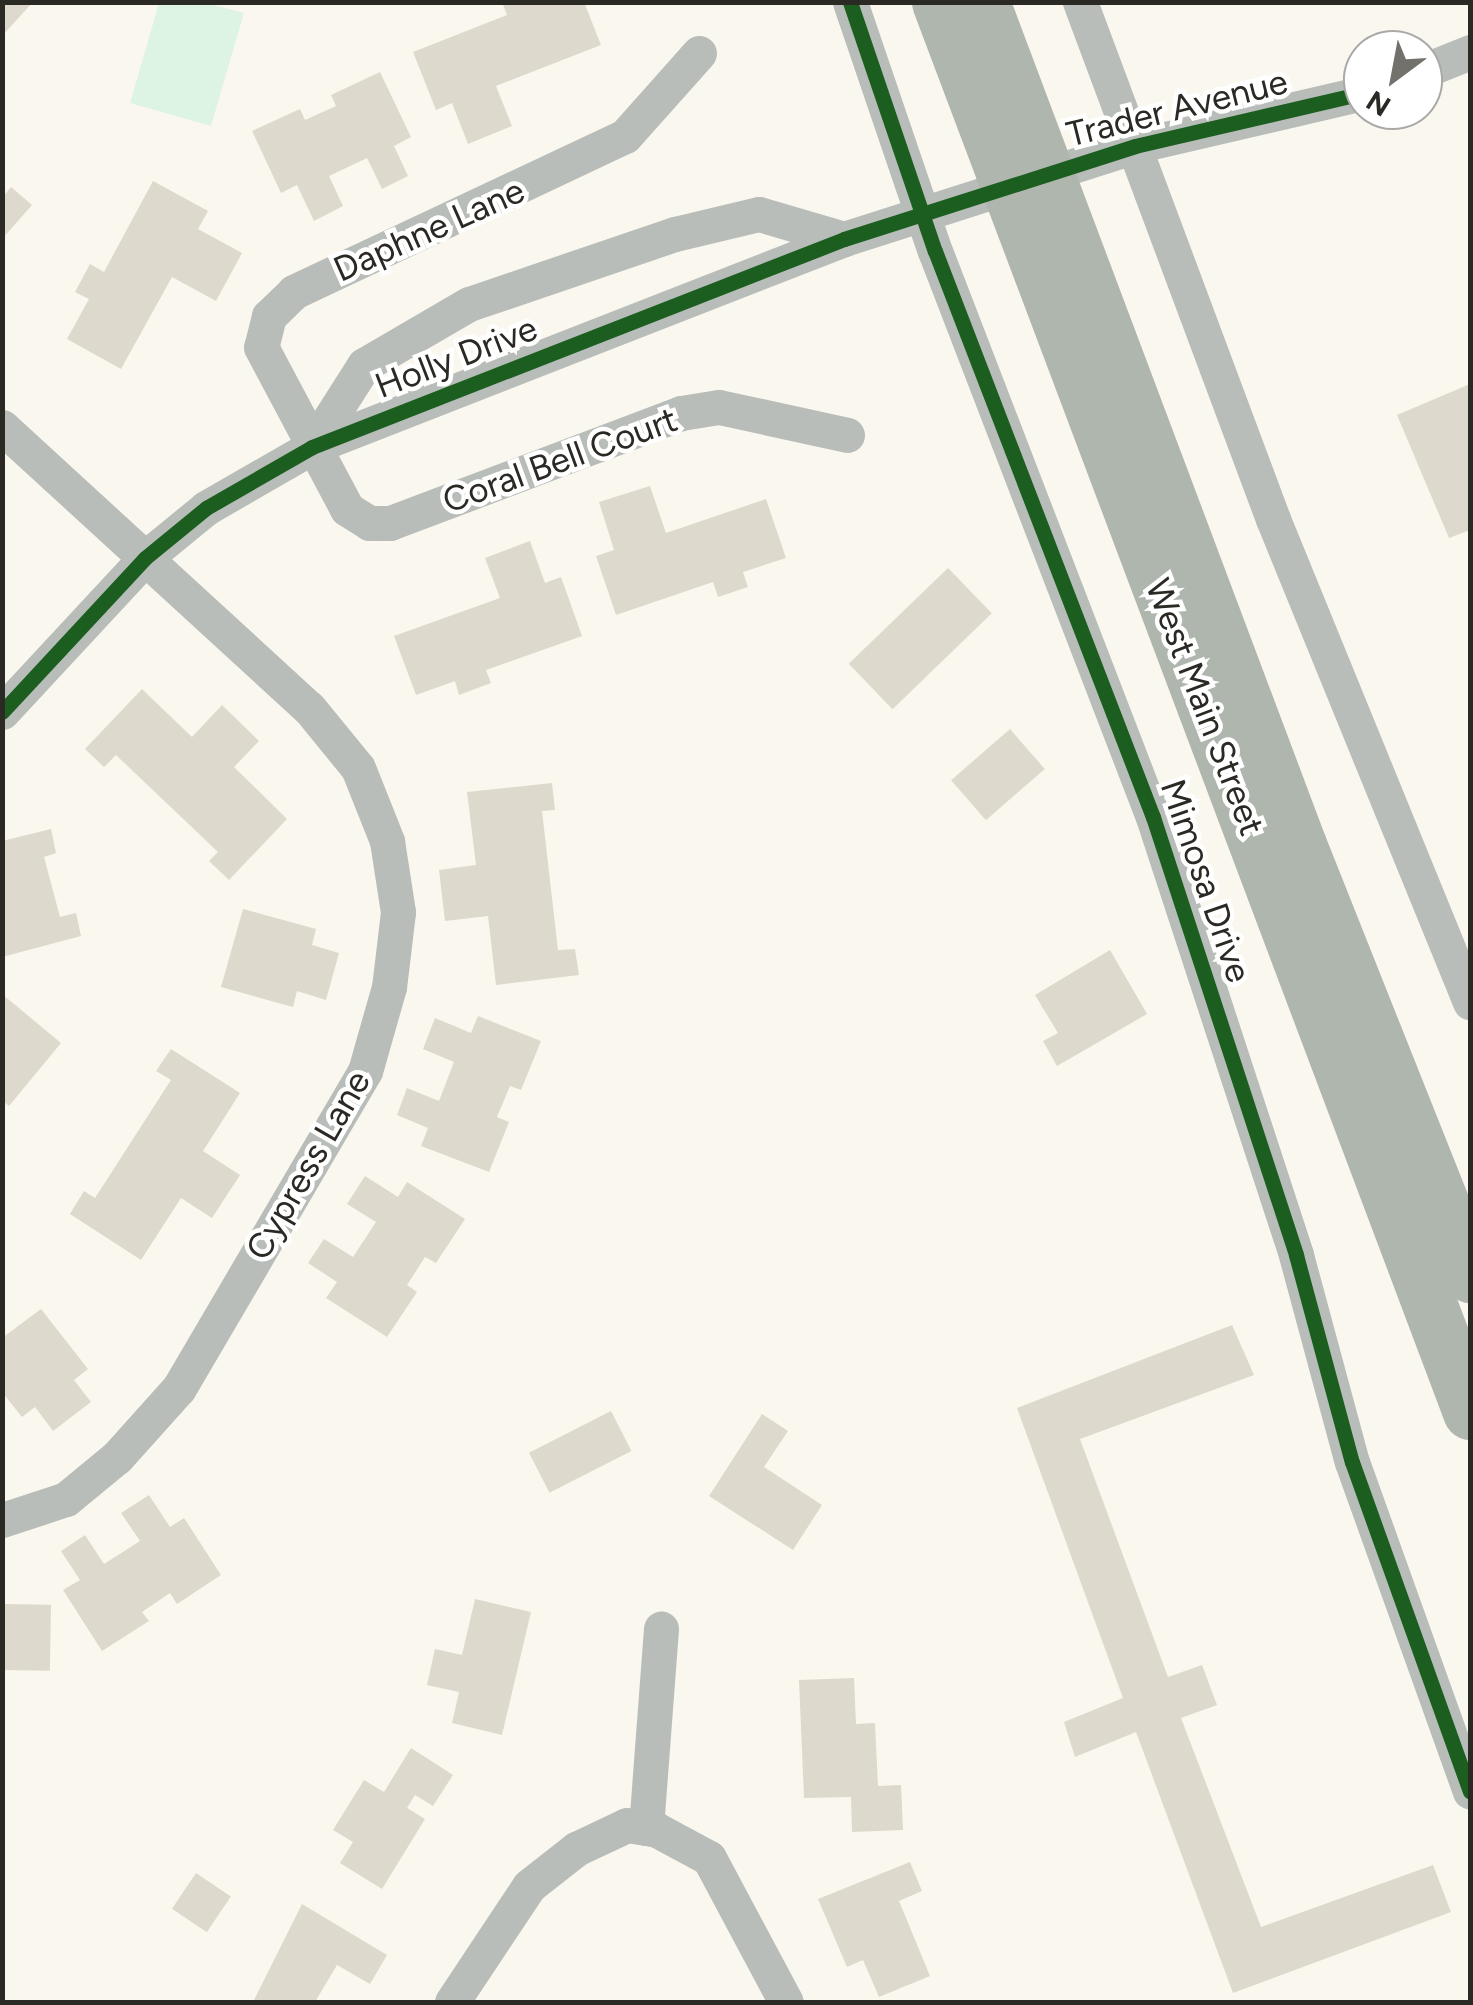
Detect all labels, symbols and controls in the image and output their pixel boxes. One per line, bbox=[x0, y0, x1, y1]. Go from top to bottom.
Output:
north arrow bbox=[1343, 30, 1443, 130]
street label: Trader Avenue bbox=[1062, 60, 1292, 156]
text: N bbox=[1360, 84, 1396, 124]
street label: Daphne Lane bbox=[327, 169, 531, 291]
street label: Holly Drive bbox=[369, 307, 543, 407]
street label: Coral Bell Court bbox=[437, 398, 683, 522]
street label: West Main Street bbox=[1137, 573, 1273, 841]
street label: Mimosa Drive bbox=[1152, 774, 1260, 988]
street label: Cypress Lane bbox=[237, 1063, 379, 1267]

